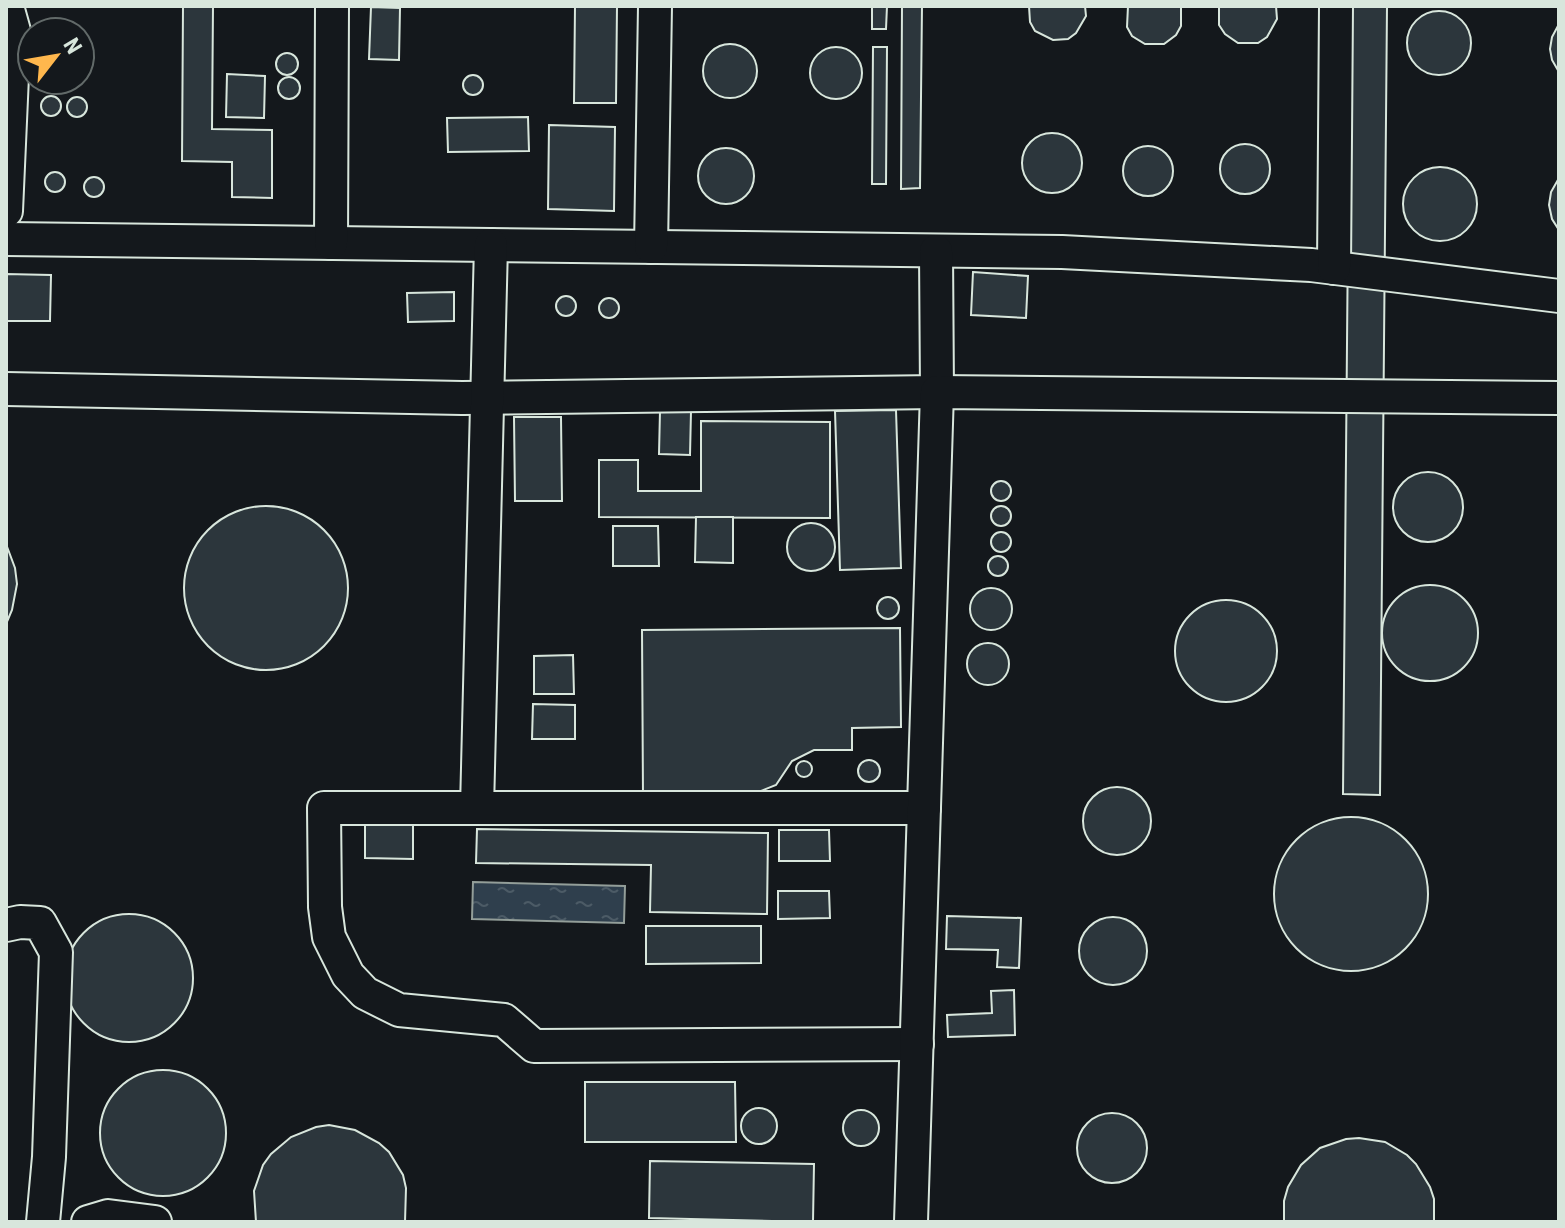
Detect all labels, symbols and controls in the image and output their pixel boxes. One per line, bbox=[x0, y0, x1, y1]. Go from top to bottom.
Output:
north arrow bbox=[16, 16, 96, 96]
text: N bbox=[59, 34, 87, 58]

